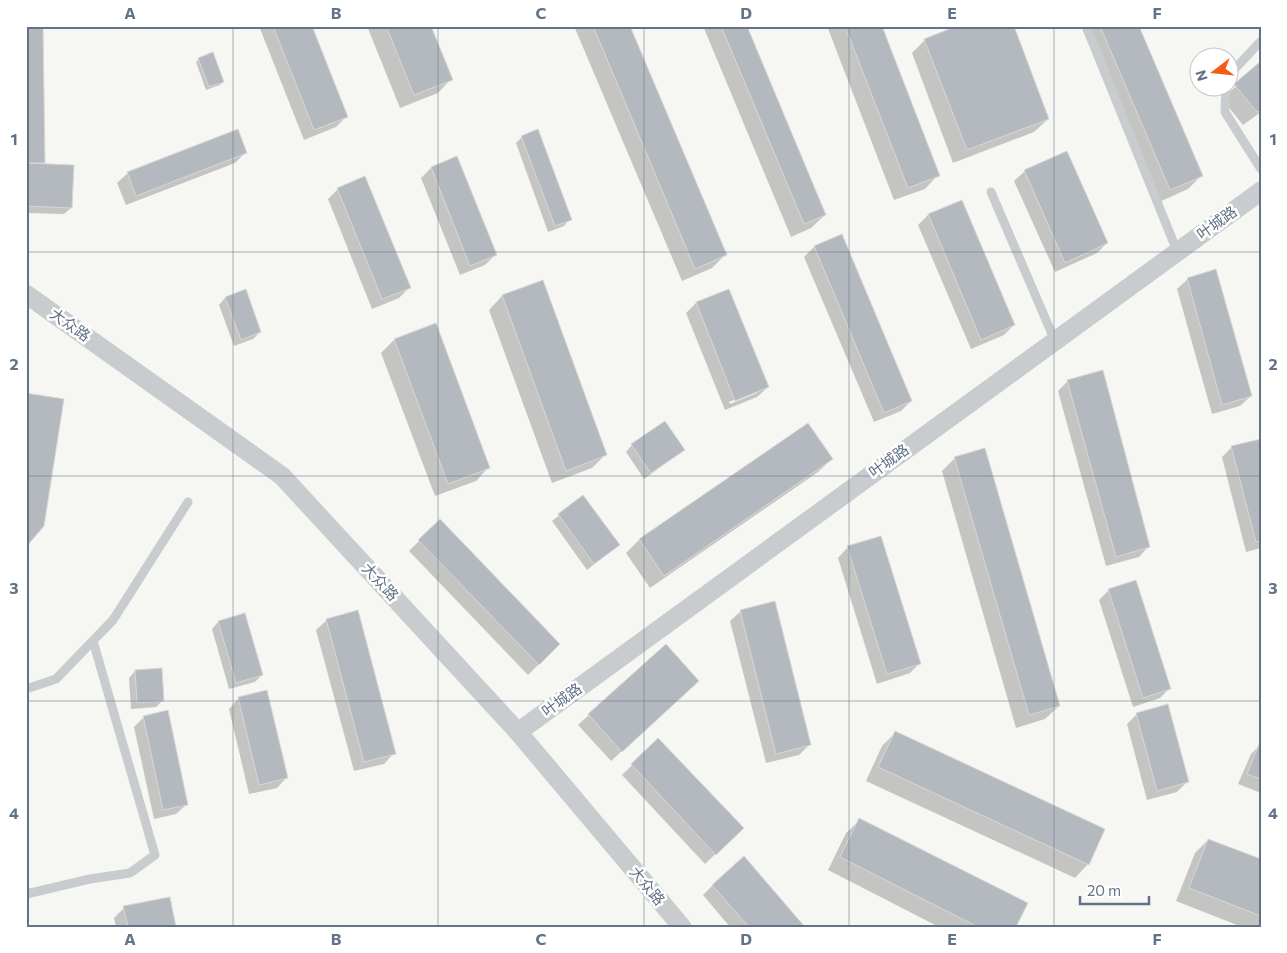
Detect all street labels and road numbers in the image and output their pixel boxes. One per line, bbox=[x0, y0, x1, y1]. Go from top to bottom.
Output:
street label: 叶城路 bbox=[1193, 202, 1240, 243]
street label: 大众路 bbox=[47, 304, 94, 344]
street label: 叶城路 bbox=[865, 440, 912, 481]
street label: 大众路 bbox=[359, 559, 403, 604]
street label: 叶城路 bbox=[538, 679, 585, 720]
street label: 大众路 bbox=[626, 862, 669, 908]

